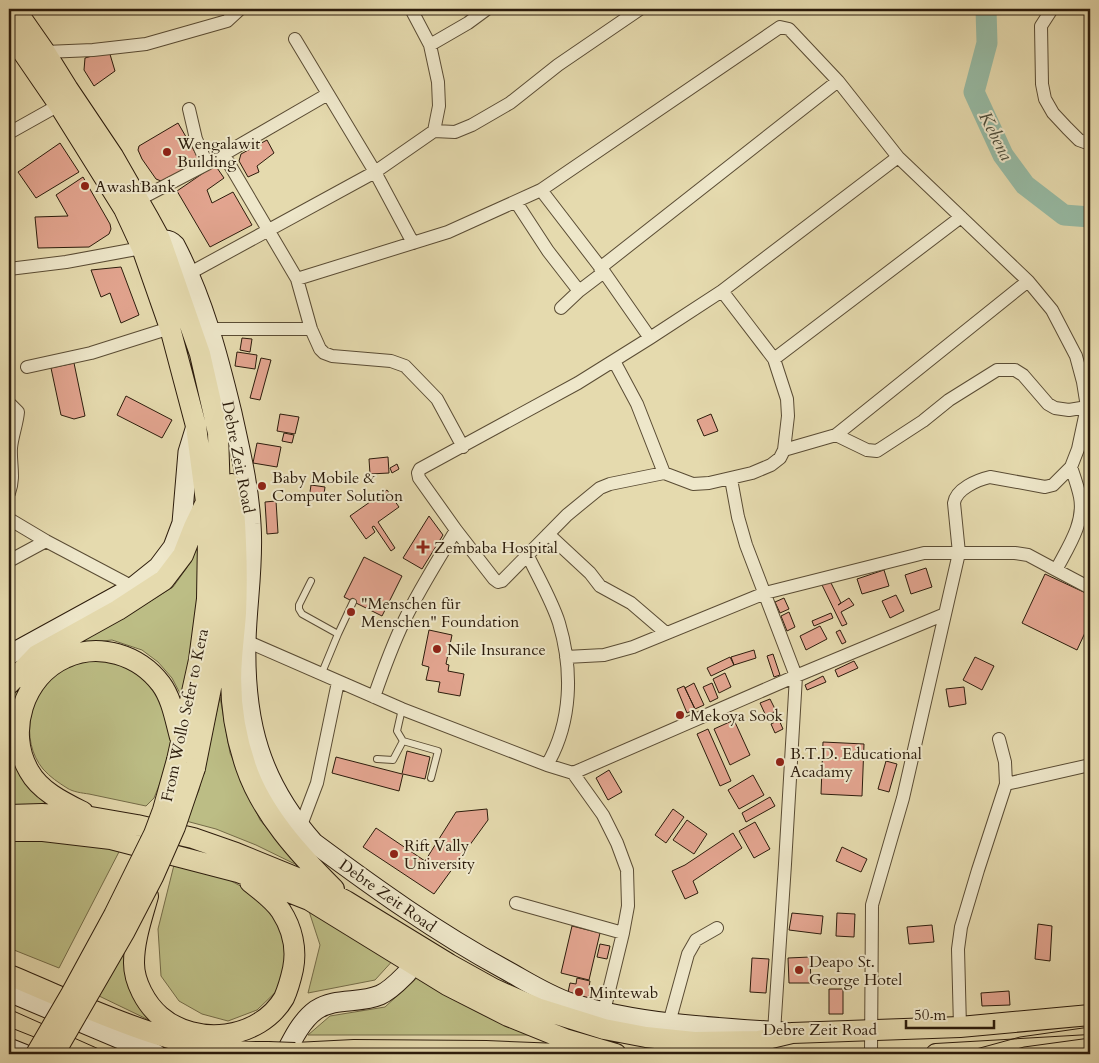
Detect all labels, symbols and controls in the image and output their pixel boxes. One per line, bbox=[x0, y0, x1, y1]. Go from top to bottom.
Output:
water label: Kebena bbox=[973, 107, 1019, 165]
place label: Wengalawit Building bbox=[176, 133, 260, 173]
marker: Wengalawit Building bbox=[161, 146, 173, 158]
place label: AwashBank bbox=[95, 176, 176, 198]
marker: AwashBank bbox=[79, 180, 91, 192]
street label: Debre Zeit Road bbox=[216, 399, 260, 516]
place label: Baby Mobile & Computer Solution bbox=[272, 467, 403, 507]
marker: Baby Mobile & Computer Solution bbox=[256, 480, 268, 492]
place label: Zembaba Hospital bbox=[434, 537, 558, 559]
marker: Zembaba Hospital bbox=[416, 540, 430, 554]
place label: "Menschen für Menschen" Foundation bbox=[361, 593, 519, 633]
marker: "Menschen für Menschen" Foundation bbox=[345, 606, 357, 618]
street label: From Wollo Sefer to Kera bbox=[156, 627, 214, 804]
place label: Nile Insurance bbox=[447, 639, 546, 661]
marker: Nile Insurance bbox=[431, 643, 443, 655]
place label: Mekoya Sook bbox=[690, 705, 784, 727]
marker: Mekoya Sook bbox=[674, 709, 686, 721]
place label: B.T.D. Educational Acadamy bbox=[790, 743, 922, 783]
marker: B.T.D. Educational Acadamy bbox=[774, 756, 786, 768]
place label: Rift Vally University bbox=[404, 835, 476, 875]
marker: Rift Vally University bbox=[388, 848, 400, 860]
street label: Debre Zeit Road bbox=[334, 854, 441, 938]
place label: Deapo St. George Hotel bbox=[809, 951, 902, 991]
marker: Deapo St. George Hotel bbox=[793, 964, 805, 976]
place label: Mintewab bbox=[589, 982, 658, 1004]
marker: Mintewab bbox=[573, 986, 585, 998]
scale bar bbox=[906, 998, 994, 1030]
text: 50 m bbox=[914, 1005, 946, 1025]
street label: Debre Zeit Road bbox=[763, 1019, 877, 1041]

